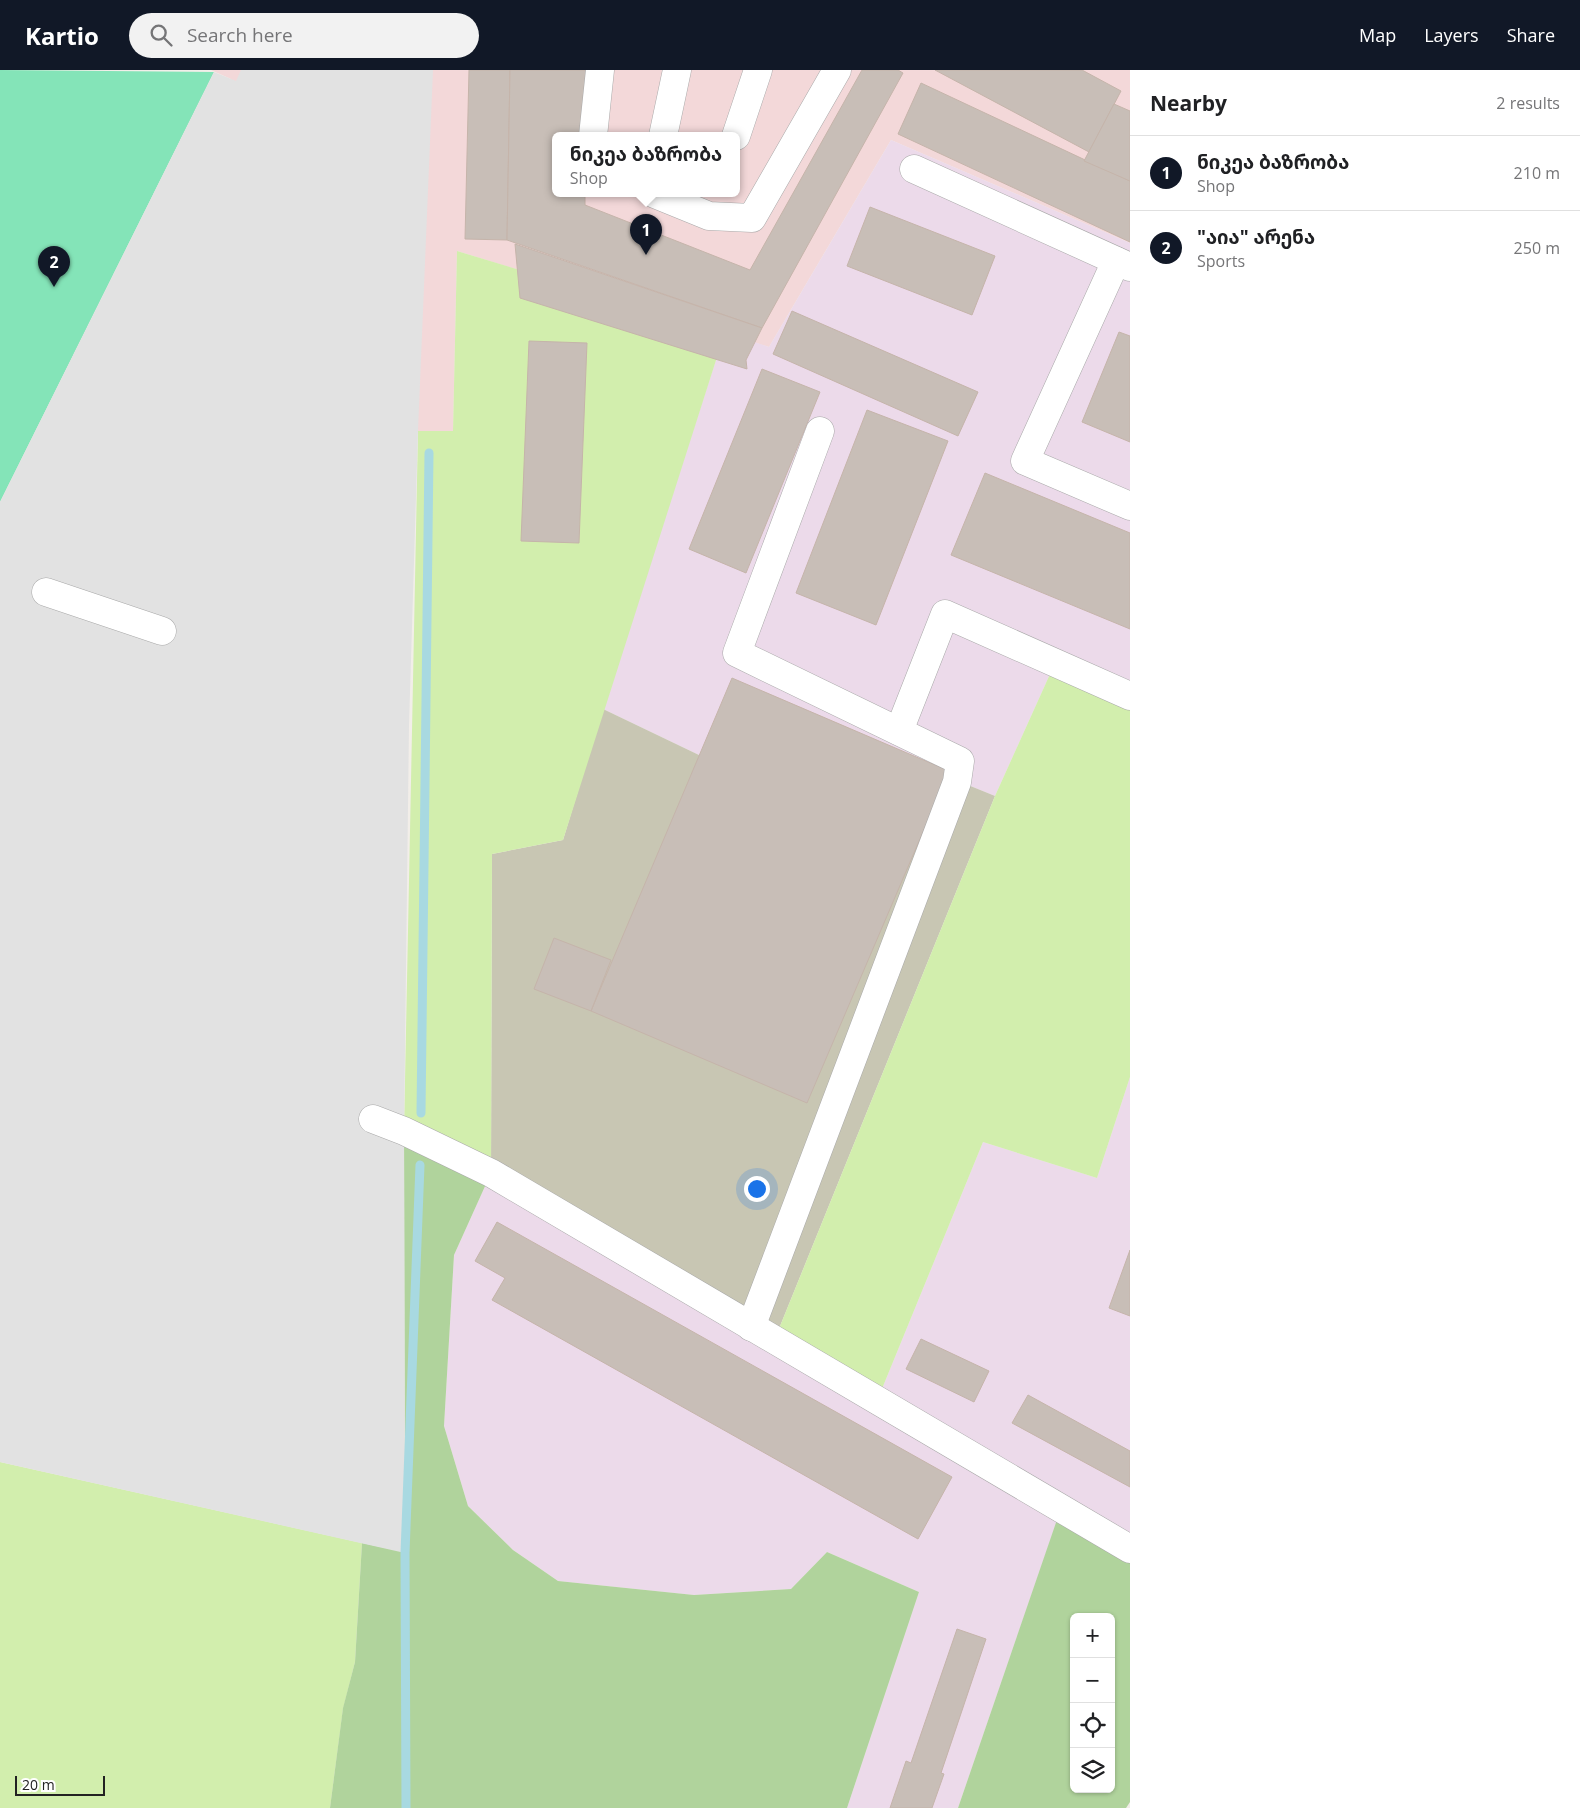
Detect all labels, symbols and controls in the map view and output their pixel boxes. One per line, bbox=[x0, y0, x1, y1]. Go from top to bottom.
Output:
search box bbox=[129, 13, 479, 58]
text: Kartio bbox=[25, 19, 99, 52]
icon: search bbox=[147, 21, 175, 49]
text: Search here bbox=[187, 22, 293, 48]
text: Map bbox=[1359, 23, 1396, 47]
text: Layers bbox=[1424, 23, 1479, 47]
text: Share bbox=[1507, 23, 1555, 47]
text: Nearby bbox=[1150, 89, 1227, 117]
text: 2 results bbox=[1496, 92, 1560, 114]
popup bbox=[552, 132, 740, 197]
text: ნიკეა ბაზრობა bbox=[570, 141, 722, 167]
text: ნიკეა ბაზრობა bbox=[1197, 149, 1349, 175]
text: 1 bbox=[1161, 162, 1171, 184]
text: 210 m bbox=[1514, 162, 1560, 184]
text: Shop bbox=[570, 167, 608, 189]
text: Shop bbox=[1197, 175, 1235, 197]
pin: 1 bbox=[630, 214, 662, 255]
text: "აია" არენა bbox=[1197, 224, 1315, 250]
text: 2 bbox=[1161, 237, 1171, 259]
text: 250 m bbox=[1514, 237, 1560, 259]
pin: 2 bbox=[38, 246, 70, 287]
text: Sports bbox=[1197, 250, 1245, 272]
your location bbox=[744, 1176, 770, 1202]
map controls bbox=[1070, 1613, 1115, 1793]
button: + bbox=[1070, 1613, 1115, 1658]
button: − bbox=[1070, 1658, 1115, 1703]
button: locate bbox=[1070, 1703, 1115, 1748]
button: layers bbox=[1070, 1748, 1115, 1793]
scale bar bbox=[15, 1773, 105, 1796]
text: 20 m bbox=[22, 1775, 55, 1794]

